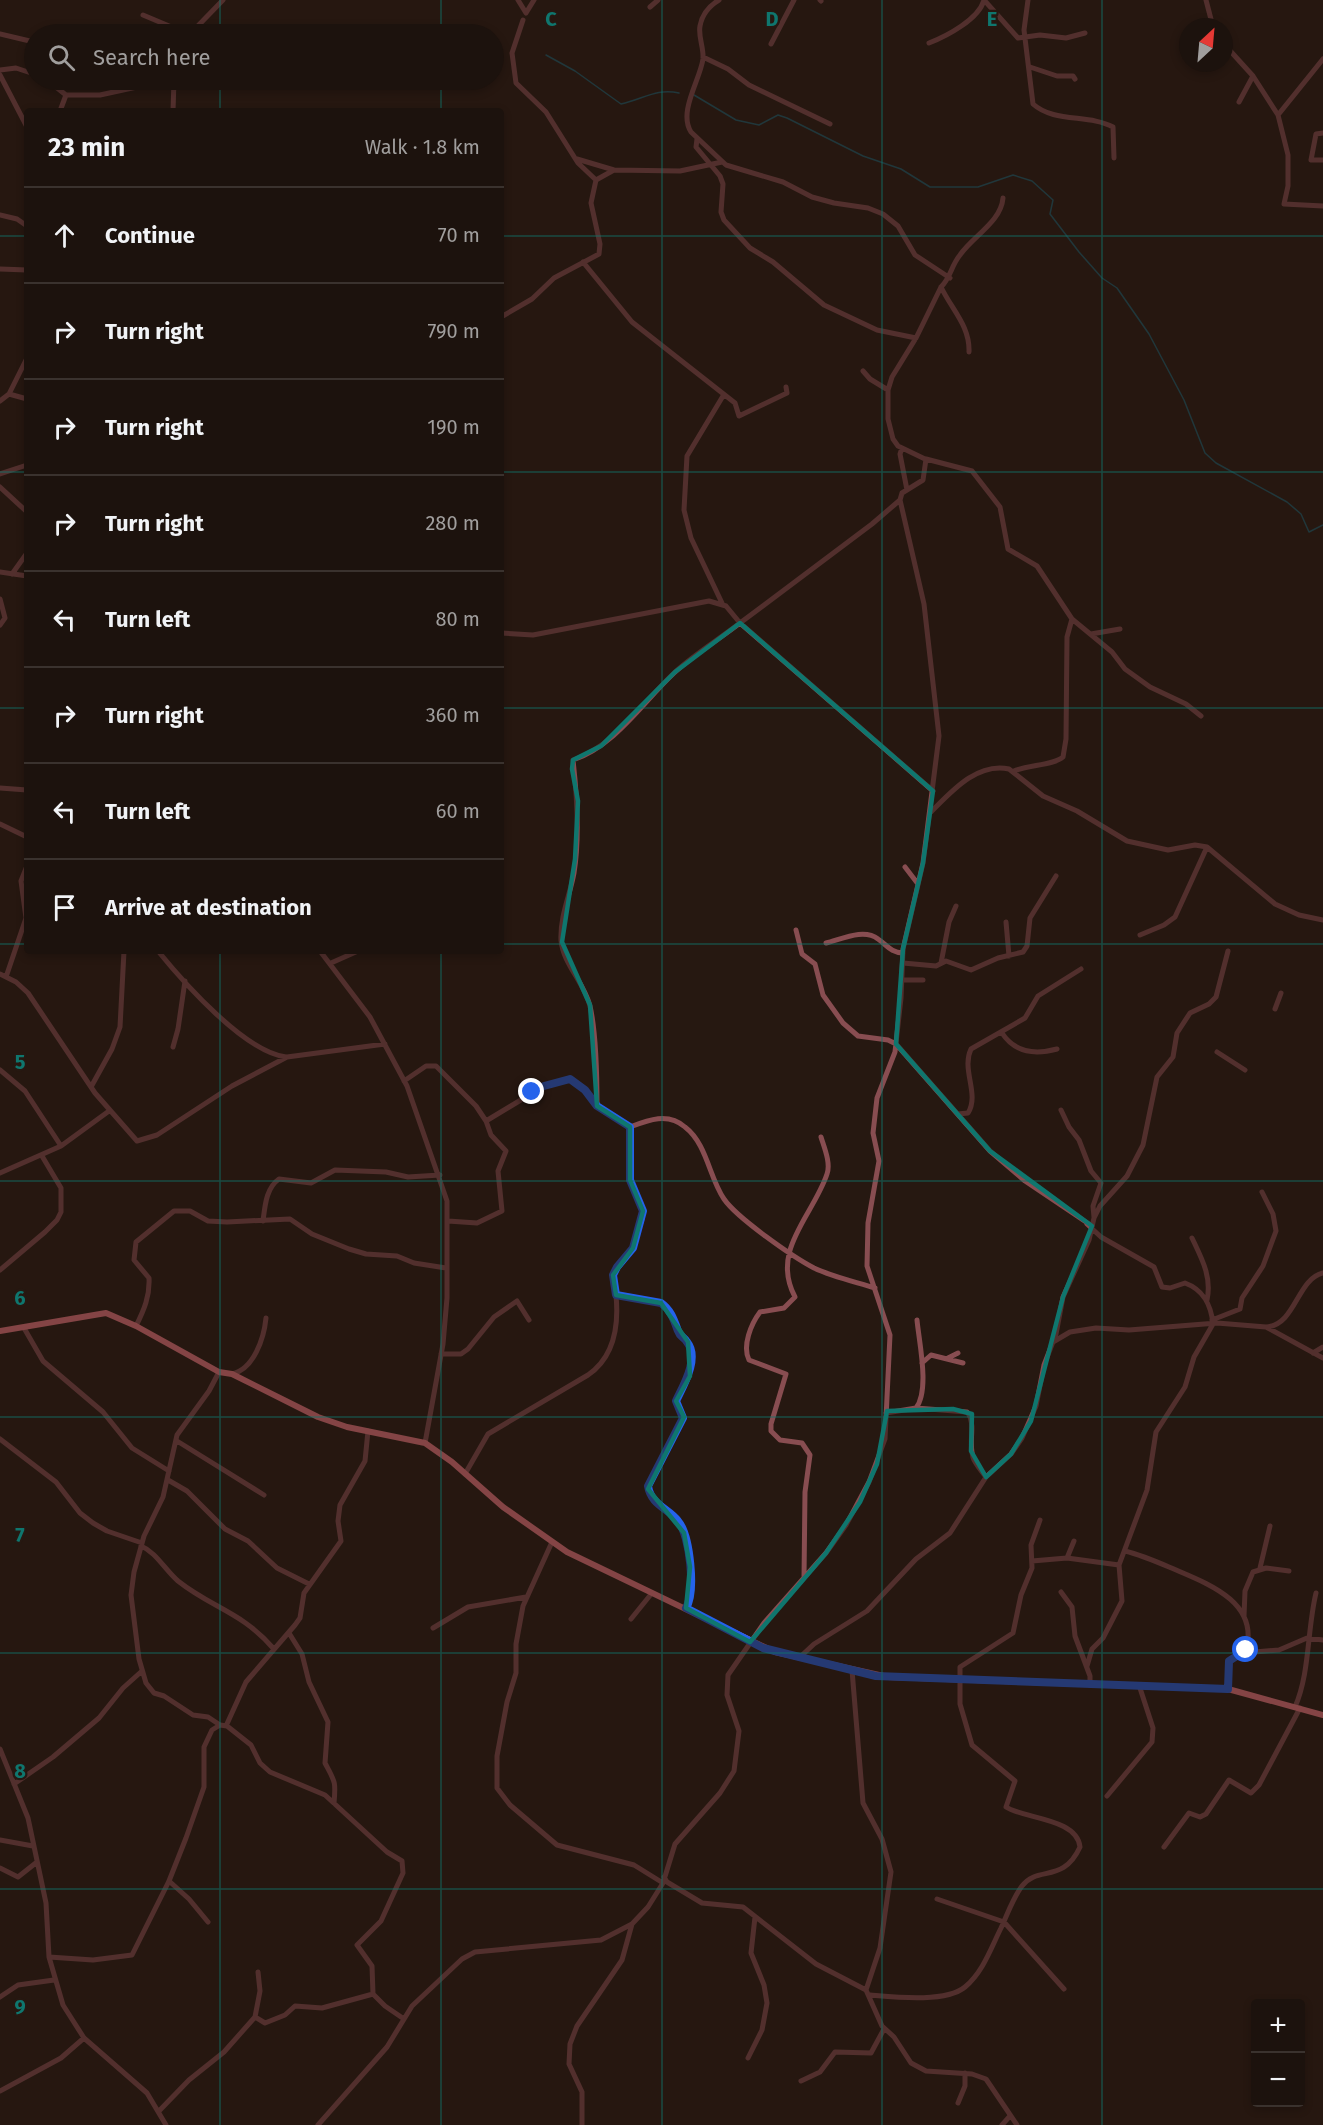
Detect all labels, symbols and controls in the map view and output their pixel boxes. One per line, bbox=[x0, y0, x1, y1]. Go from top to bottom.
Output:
text: C bbox=[545, 7, 557, 31]
text: D bbox=[765, 7, 779, 31]
text: E bbox=[987, 7, 997, 31]
north arrow bbox=[1179, 18, 1233, 72]
search box bbox=[24, 24, 504, 90]
icon: search bbox=[45, 41, 78, 74]
text: Search here bbox=[93, 44, 211, 71]
text: 23 min bbox=[48, 132, 125, 163]
text: Walk · 1.8 km bbox=[365, 135, 480, 159]
icon: ahead bbox=[48, 219, 81, 252]
text: Continue bbox=[105, 222, 195, 249]
text: 70 m bbox=[438, 223, 480, 247]
icon: right bbox=[48, 315, 81, 348]
text: Turn right bbox=[105, 318, 204, 345]
text: 790 m bbox=[427, 319, 480, 343]
icon: right bbox=[48, 411, 81, 444]
text: Turn right bbox=[105, 414, 204, 441]
text: 190 m bbox=[427, 415, 480, 439]
icon: right bbox=[48, 507, 81, 540]
text: Turn right bbox=[105, 510, 204, 537]
text: 280 m bbox=[425, 511, 480, 535]
icon: left bbox=[48, 603, 81, 636]
text: Turn left bbox=[105, 606, 190, 633]
text: 80 m bbox=[435, 607, 480, 631]
icon: right bbox=[48, 699, 81, 732]
text: Turn right bbox=[105, 702, 204, 729]
text: 360 m bbox=[426, 703, 480, 727]
icon: left bbox=[48, 795, 81, 828]
text: Turn left bbox=[105, 798, 190, 825]
text: 60 m bbox=[436, 799, 480, 823]
icon: arrive bbox=[48, 891, 81, 924]
text: Arrive at destination bbox=[105, 894, 312, 921]
text: 5 bbox=[15, 1050, 26, 1074]
route end bbox=[518, 1078, 544, 1104]
text: 6 bbox=[14, 1286, 26, 1310]
text: 7 bbox=[15, 1523, 25, 1547]
route start bbox=[1232, 1636, 1258, 1662]
text: 8 bbox=[14, 1759, 26, 1783]
text: 9 bbox=[14, 1995, 26, 2019]
map controls bbox=[1251, 1999, 1305, 2107]
button: + bbox=[1251, 1999, 1305, 2053]
button: − bbox=[1251, 2053, 1305, 2107]

